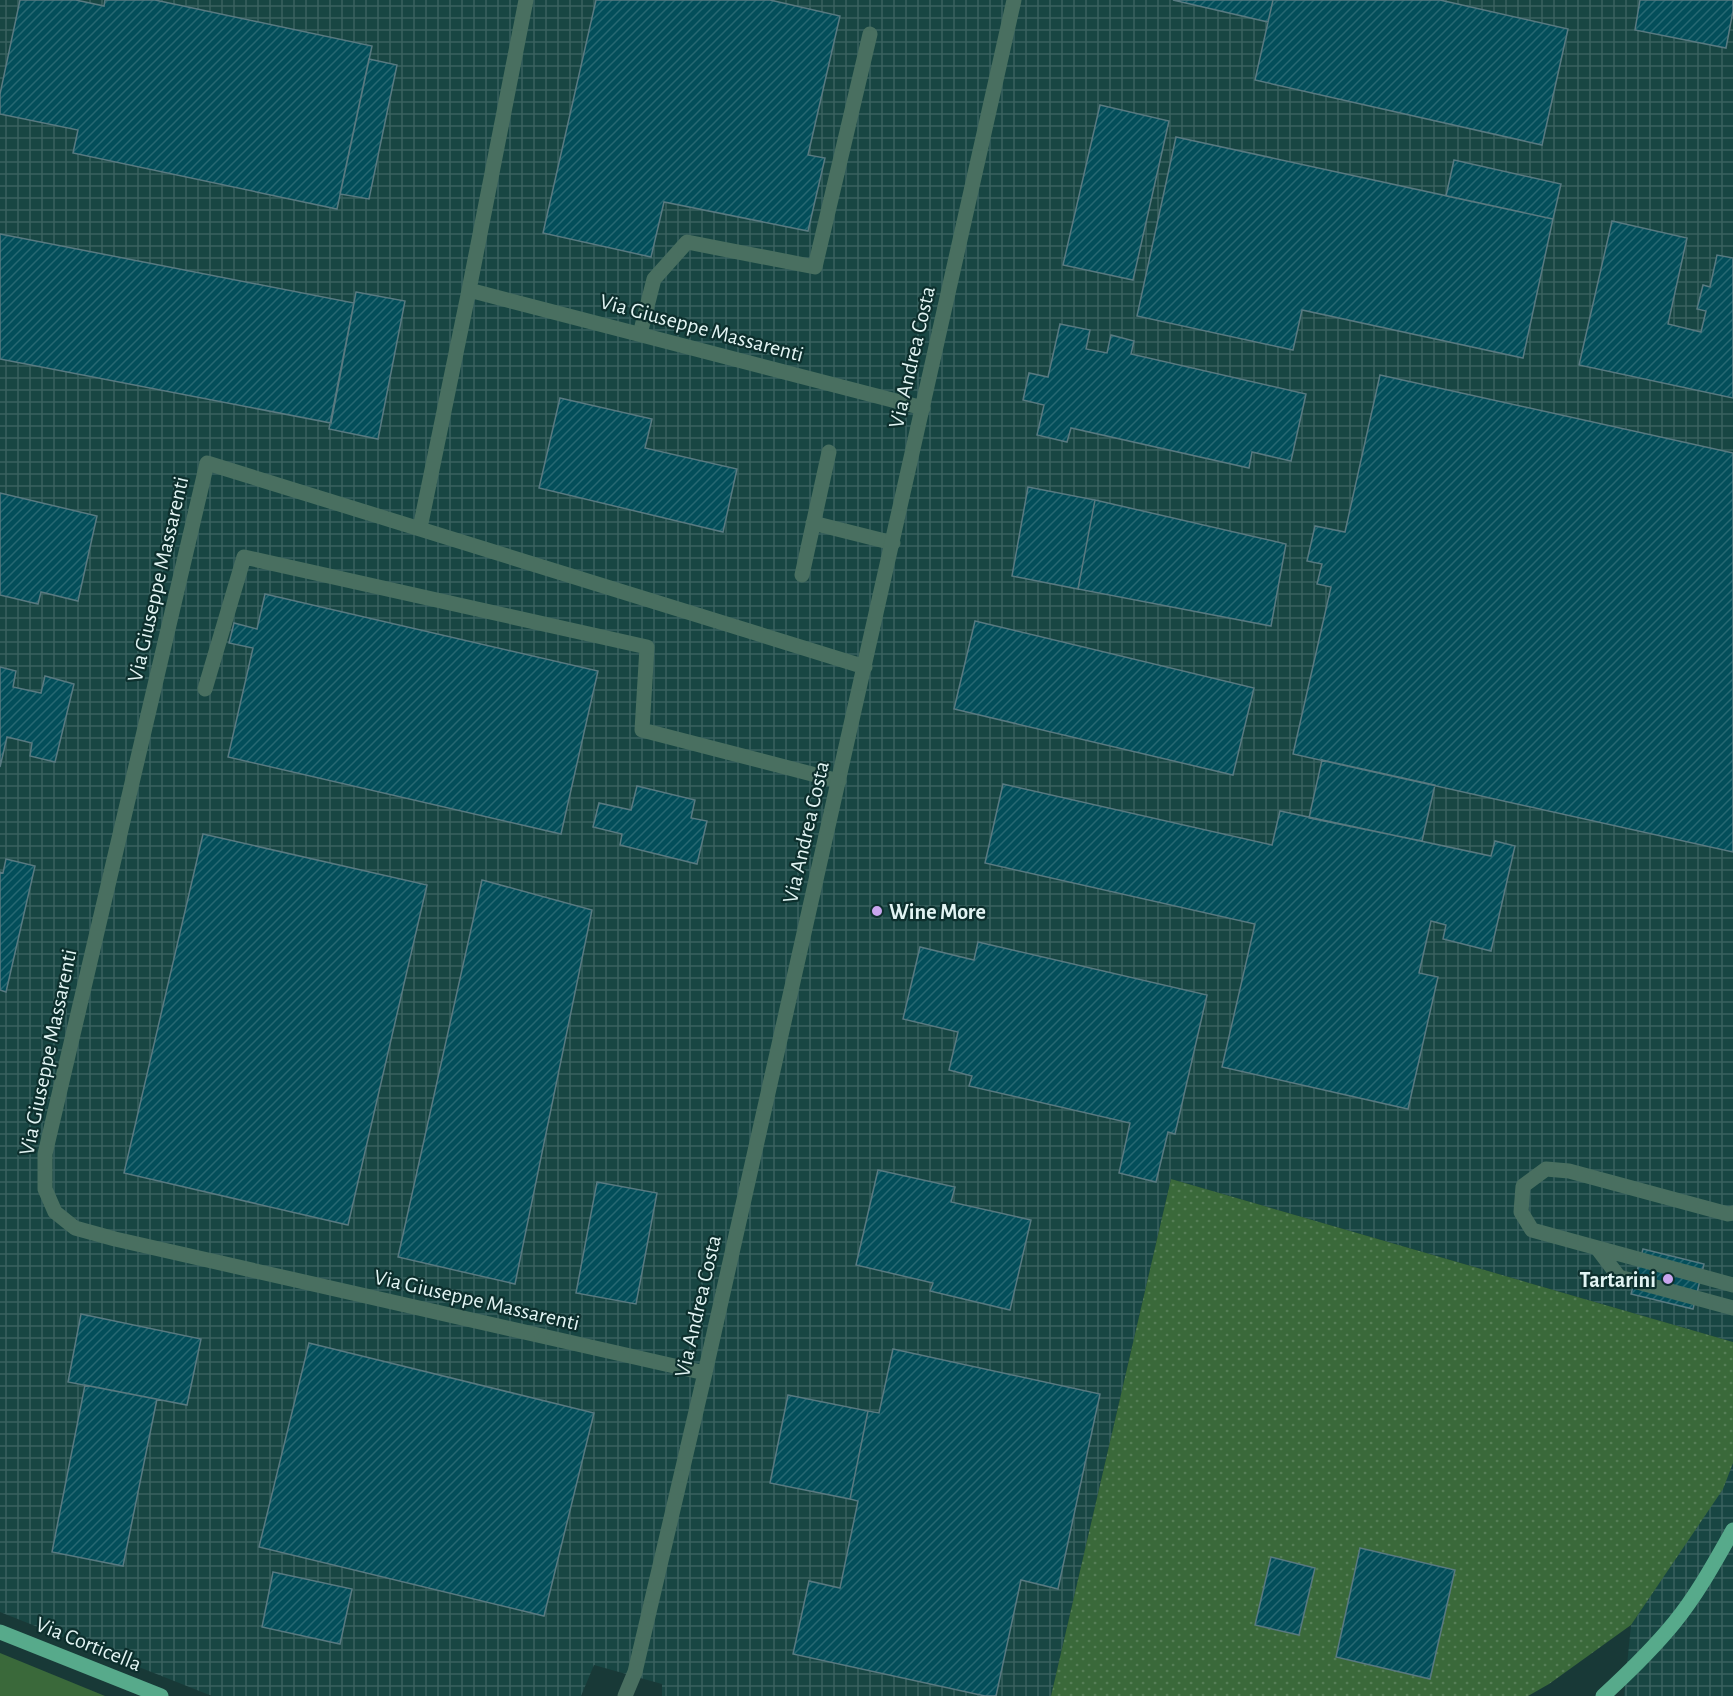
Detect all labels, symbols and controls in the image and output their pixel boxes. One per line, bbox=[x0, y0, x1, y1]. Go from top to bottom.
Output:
street label: Via Andrea Costa bbox=[885, 284, 939, 430]
street label: Via Giuseppe Massarenti bbox=[597, 290, 806, 366]
street label: Via Giuseppe Massarenti bbox=[124, 474, 192, 684]
street label: Via Andrea Costa bbox=[779, 759, 833, 905]
place label: Wine More bbox=[889, 901, 986, 923]
marker: Wine More bbox=[870, 904, 884, 918]
street label: Via Giuseppe Massarenti bbox=[15, 947, 81, 1157]
street label: Via Andrea Costa bbox=[671, 1233, 725, 1379]
street label: Via Giuseppe Massarenti bbox=[372, 1266, 582, 1334]
place label: Tartarini bbox=[1579, 1269, 1656, 1291]
marker: Tartarini bbox=[1661, 1272, 1675, 1286]
street label: Via Corticella bbox=[32, 1613, 145, 1675]

